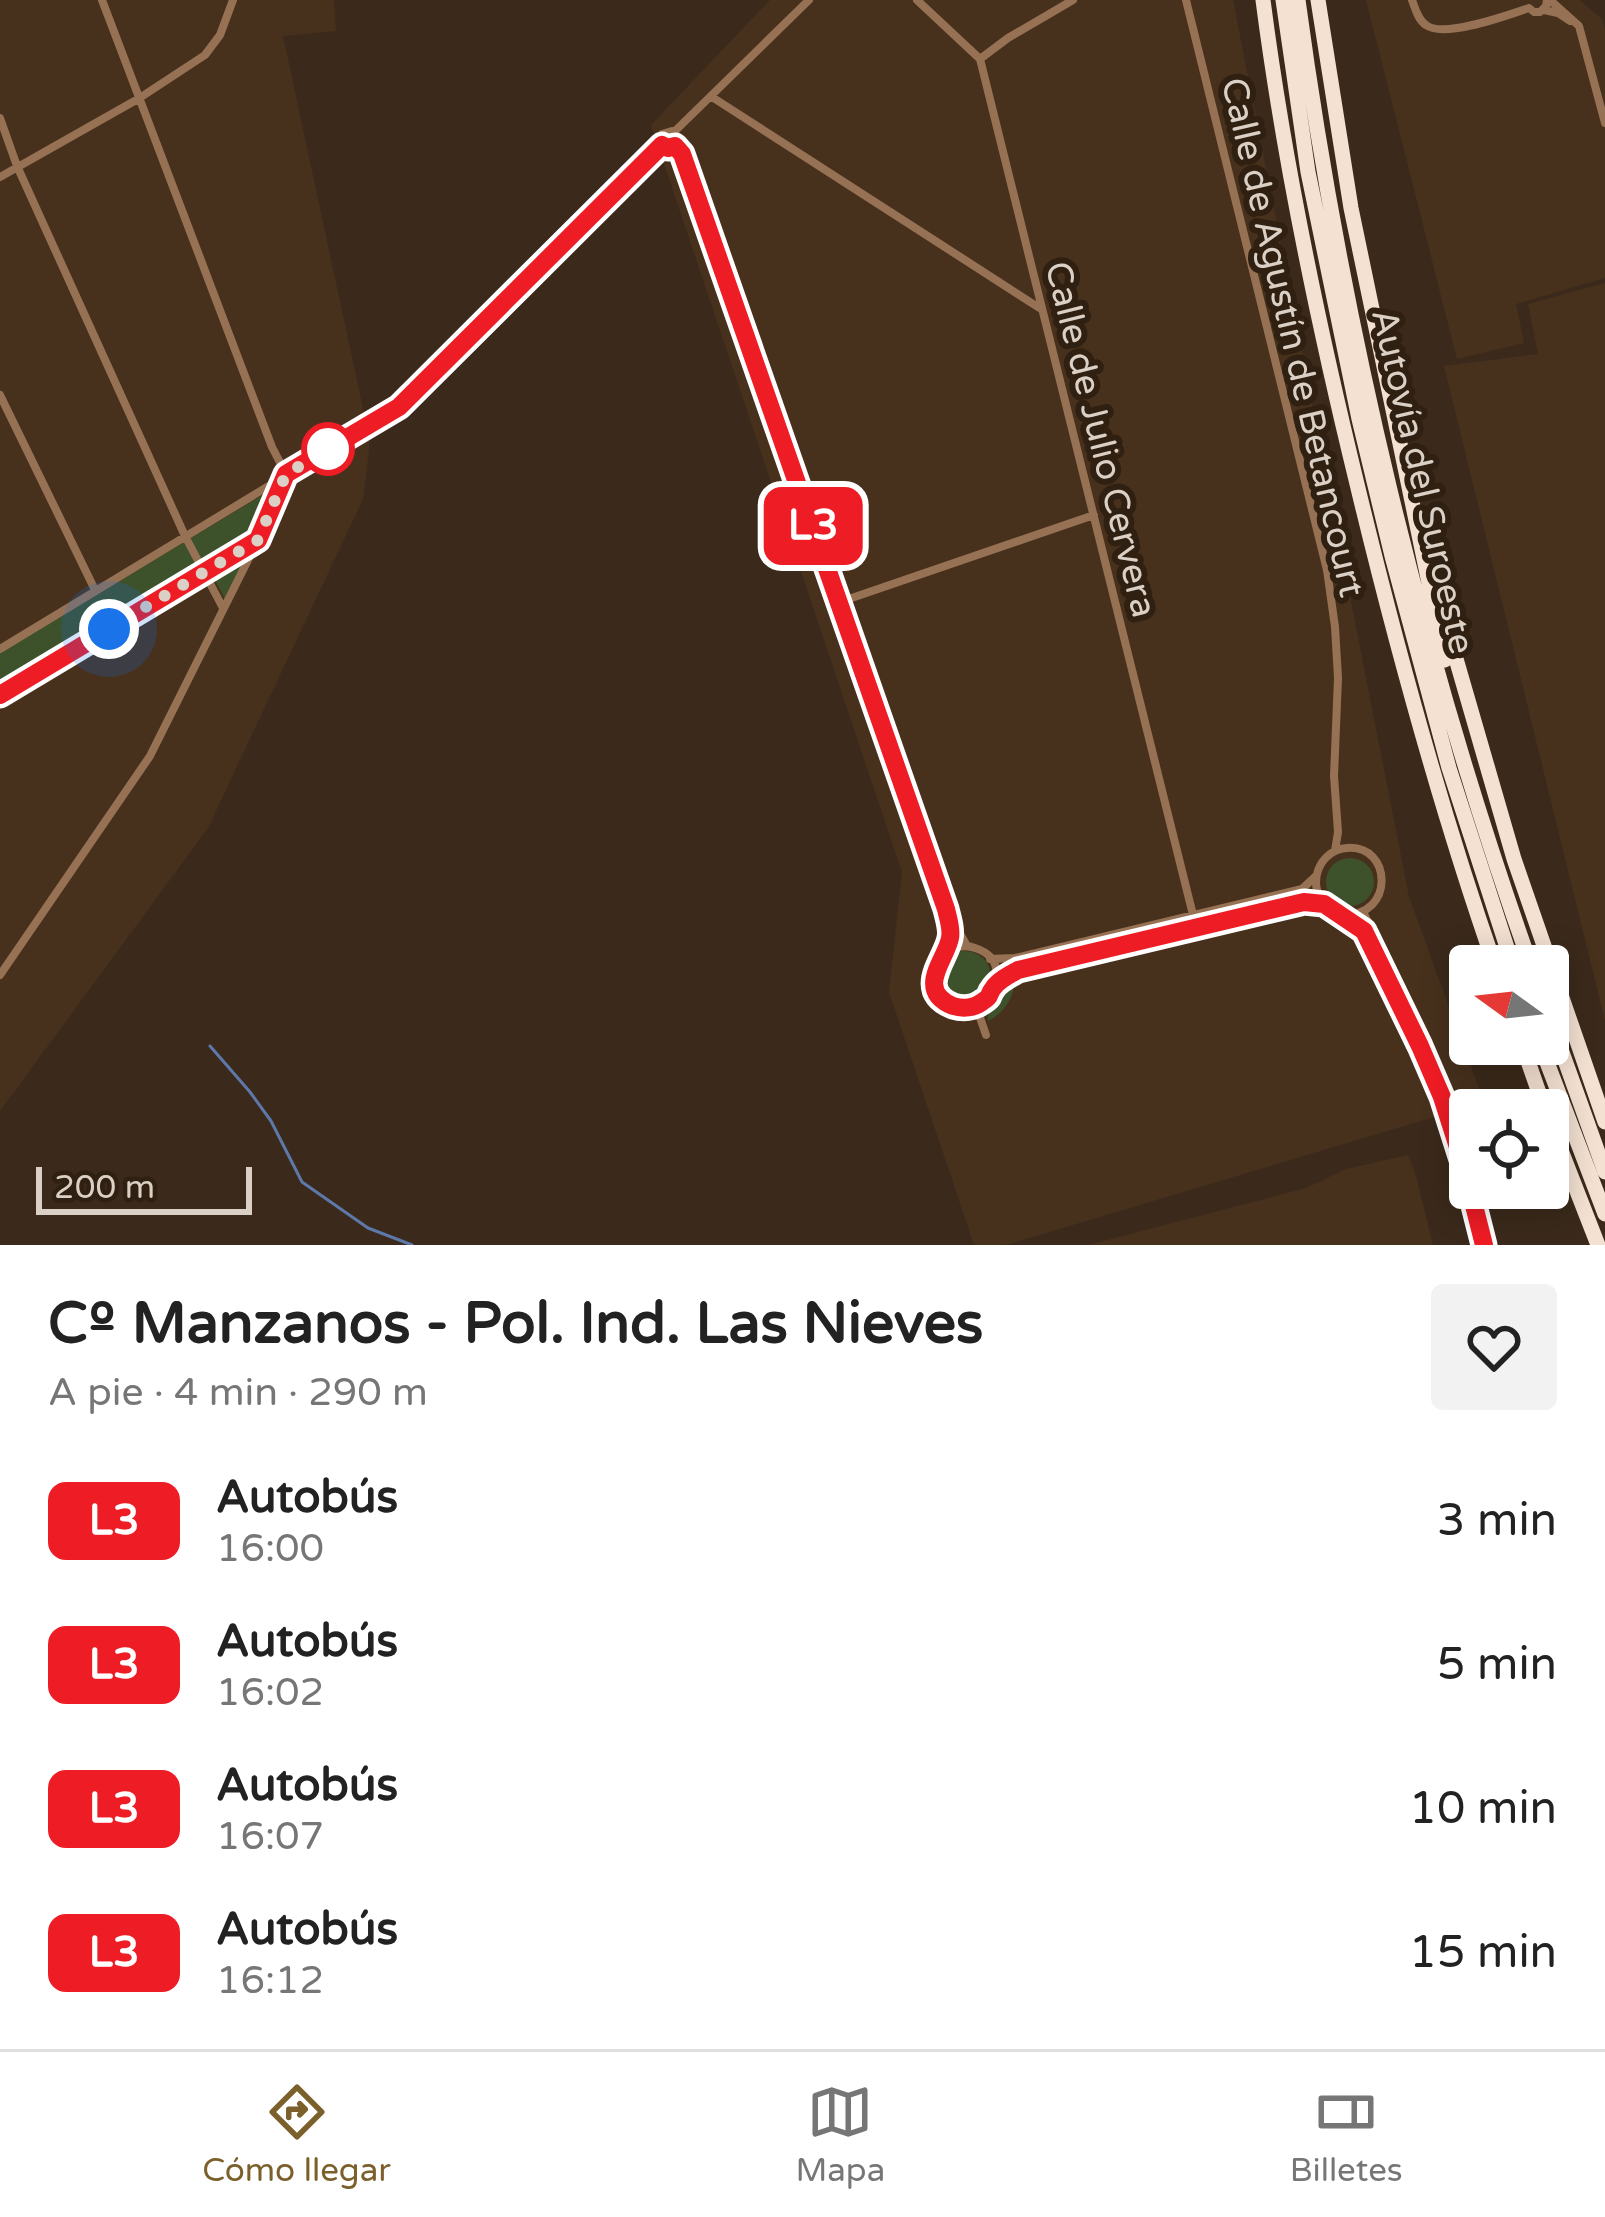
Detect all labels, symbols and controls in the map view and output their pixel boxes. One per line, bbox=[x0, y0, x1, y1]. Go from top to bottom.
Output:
street label: Calle de Agustín de Betancourt bbox=[1212, 74, 1373, 601]
street label: Calle de Julio Cervera bbox=[1036, 257, 1166, 622]
street label: Autovía del Suroeste bbox=[1362, 305, 1483, 658]
unlabelled marker bbox=[303, 424, 353, 474]
line badge: L3 bbox=[759, 487, 867, 565]
text: L3 bbox=[788, 500, 838, 551]
your location bbox=[79, 599, 139, 659]
north arrow bbox=[1449, 945, 1569, 1065]
map controls bbox=[1449, 945, 1569, 1209]
button: locate bbox=[1449, 1089, 1569, 1209]
scale bar bbox=[36, 1161, 252, 1214]
text: 200 m bbox=[54, 1168, 155, 1207]
button: heart bbox=[1431, 1284, 1557, 1410]
text: Cº Manzanos - Pol. Ind. Las Nieves bbox=[48, 1290, 983, 1358]
text: A pie · 4 min · 290 m bbox=[48, 1369, 428, 1416]
text: Autobús bbox=[216, 1471, 398, 1525]
text: 3 min bbox=[1437, 1494, 1557, 1548]
text: L3 bbox=[89, 1495, 139, 1546]
text: 16:00 bbox=[216, 1525, 324, 1572]
text: Autobús bbox=[216, 1615, 398, 1669]
text: 5 min bbox=[1437, 1638, 1557, 1692]
text: L3 bbox=[89, 1639, 139, 1690]
text: 16:02 bbox=[216, 1669, 324, 1716]
text: Autobús bbox=[216, 1759, 398, 1813]
text: 10 min bbox=[1409, 1782, 1557, 1836]
text: L3 bbox=[89, 1783, 139, 1834]
text: 16:07 bbox=[216, 1813, 324, 1860]
text: Autobús bbox=[216, 1903, 398, 1957]
text: 15 min bbox=[1409, 1926, 1557, 1980]
text: L3 bbox=[89, 1927, 139, 1978]
text: 16:12 bbox=[216, 1957, 324, 2004]
tab: Cómo llegar bbox=[202, 2079, 391, 2190]
tab: Mapa bbox=[795, 2079, 885, 2190]
tab: Billetes bbox=[1290, 2079, 1403, 2190]

